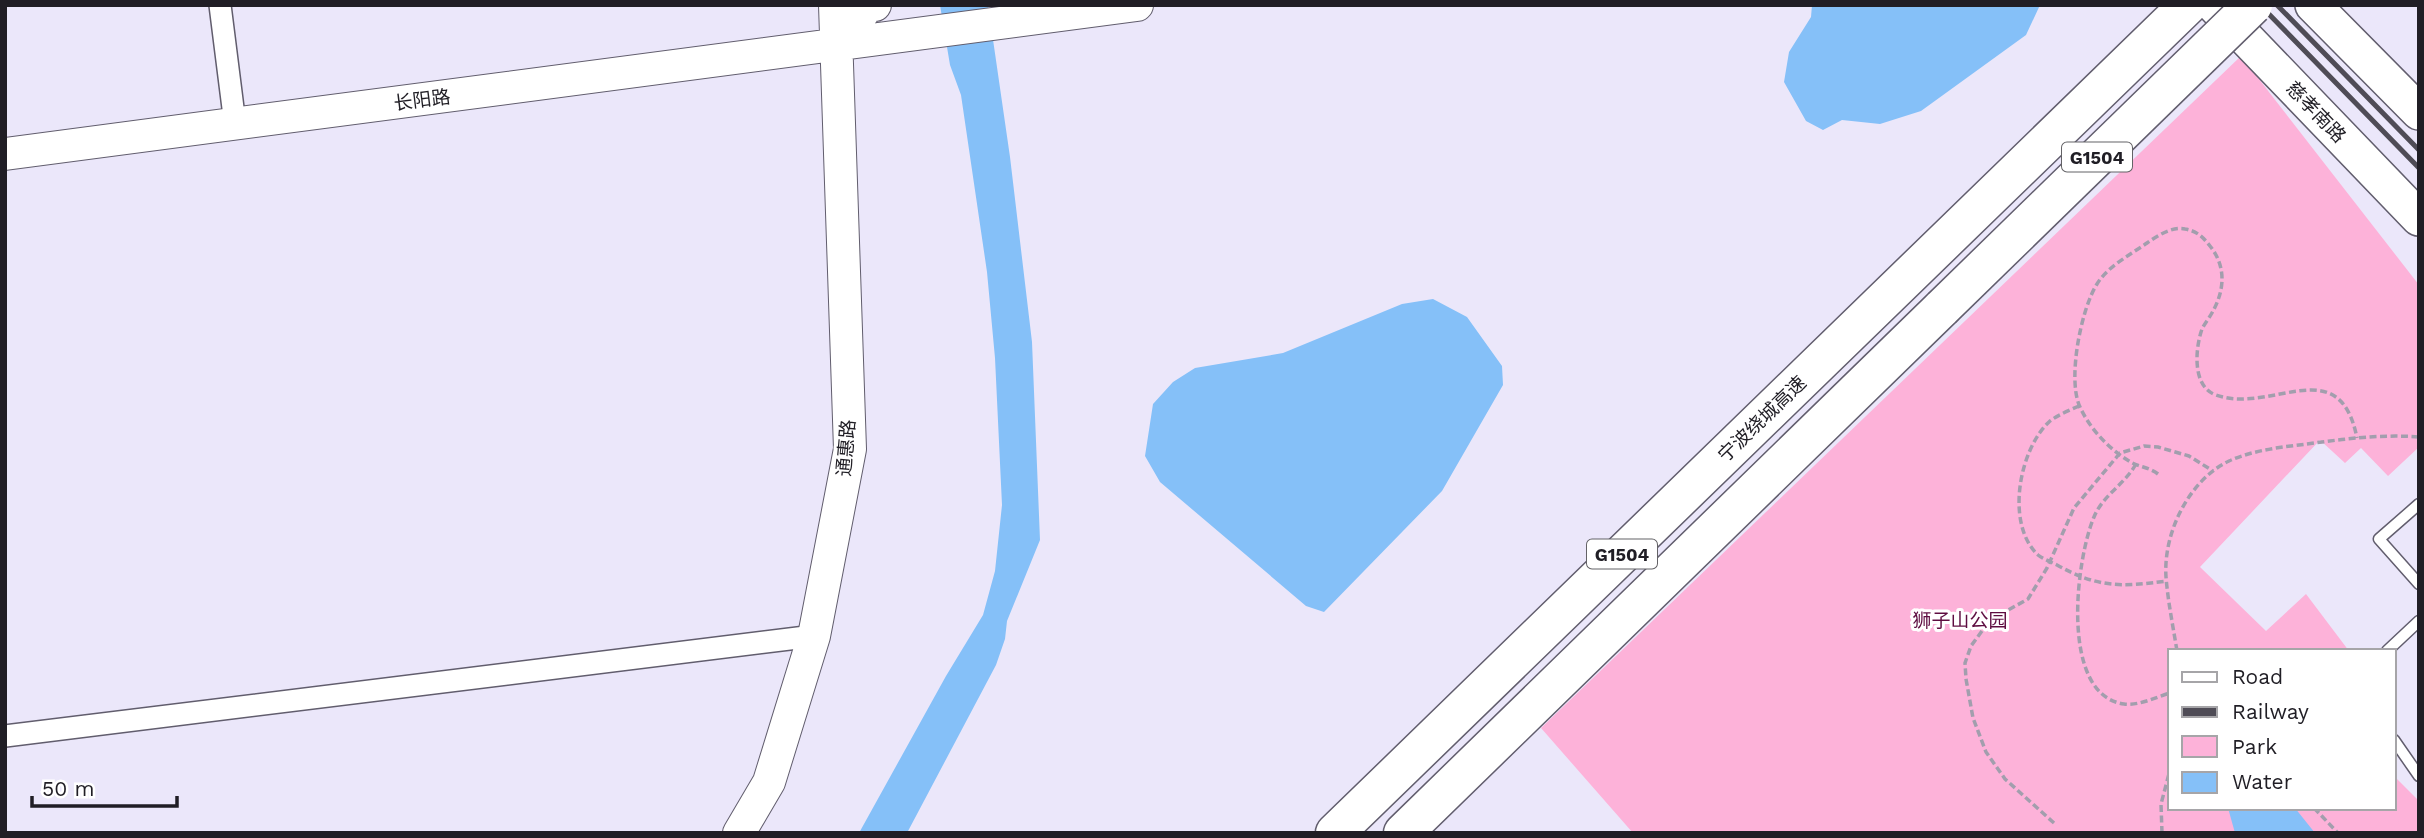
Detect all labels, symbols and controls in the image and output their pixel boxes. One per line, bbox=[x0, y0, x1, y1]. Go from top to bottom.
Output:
street label: 慈孝南路 bbox=[2281, 77, 2351, 147]
street label: 长阳路 bbox=[392, 85, 452, 115]
road number: G1504 bbox=[2062, 142, 2132, 172]
street label: 宁波绕城高速 bbox=[1713, 371, 1811, 467]
street label: 通惠路 bbox=[832, 419, 860, 477]
road number: G1504 bbox=[1587, 540, 1657, 568]
park label: 狮子山公园 bbox=[1912, 609, 2008, 632]
legend bbox=[2168, 649, 2396, 810]
text: Road bbox=[2232, 664, 2283, 689]
text: Railway bbox=[2232, 699, 2309, 724]
text: Park bbox=[2232, 734, 2277, 759]
scale bar bbox=[32, 764, 177, 808]
text: Water bbox=[2232, 769, 2293, 794]
text: 50 m bbox=[42, 776, 94, 801]

